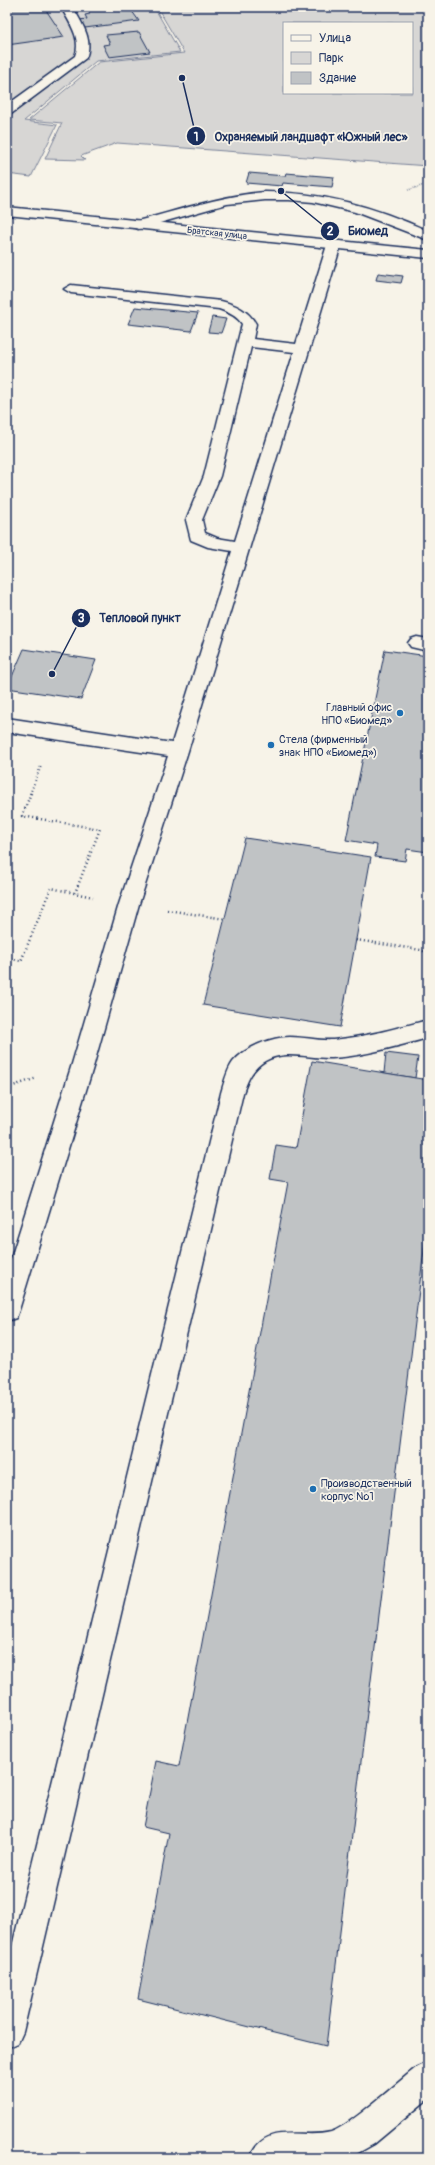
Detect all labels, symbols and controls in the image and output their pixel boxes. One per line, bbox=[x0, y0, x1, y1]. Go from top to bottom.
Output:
legend bbox=[283, 22, 413, 94]
text: Улица bbox=[319, 31, 351, 46]
text: Парк bbox=[319, 51, 344, 66]
text: Здание bbox=[319, 71, 356, 86]
callout: Охраняемый ландшафт «Южный лес» bbox=[186, 124, 416, 148]
text: 1 bbox=[194, 130, 198, 145]
text: Охраняемый ландшафт «Южный лес» bbox=[214, 130, 408, 145]
callout: Биомед bbox=[320, 219, 396, 243]
text: 2 bbox=[327, 224, 334, 239]
text: Биомед bbox=[348, 224, 389, 239]
street label: Братская улица bbox=[186, 225, 248, 242]
callout: Тепловой пункт bbox=[71, 606, 189, 630]
text: 3 bbox=[78, 611, 85, 626]
text: Тепловой пункт bbox=[98, 611, 182, 626]
place label: Главный офис НПО «Биомед» bbox=[321, 701, 392, 727]
marker: Главный офис НПО «Биомед» bbox=[395, 708, 405, 718]
place label: Стела (фирменный знак НПО «Биомед») bbox=[279, 733, 377, 759]
marker: Стела (фирменный знак НПО «Биомед») bbox=[266, 740, 276, 750]
place label: Производственный корпус №1 bbox=[321, 1477, 412, 1503]
marker: Производственный корпус №1 bbox=[308, 1484, 318, 1494]

